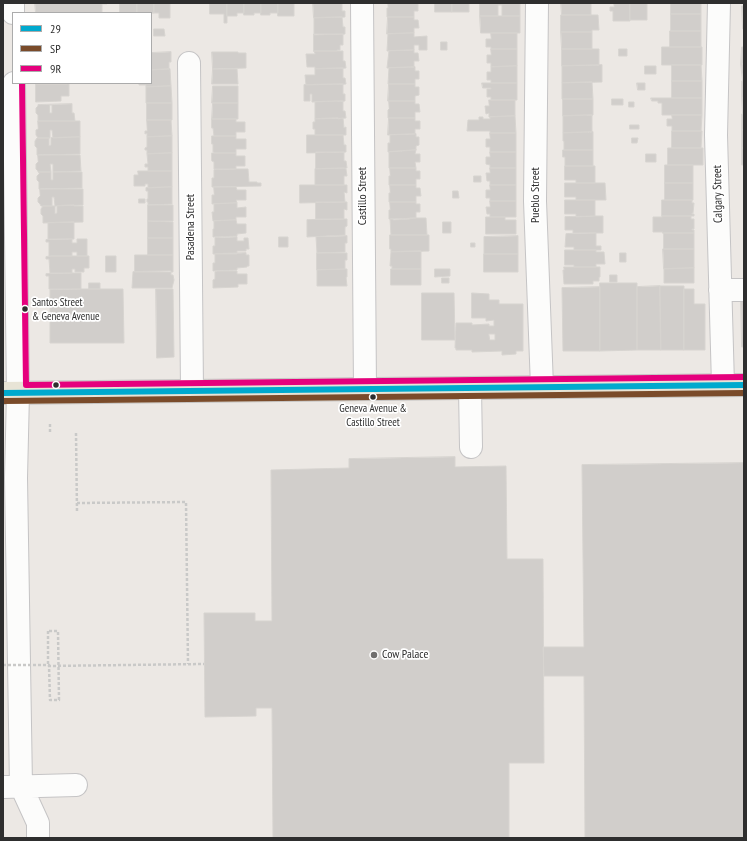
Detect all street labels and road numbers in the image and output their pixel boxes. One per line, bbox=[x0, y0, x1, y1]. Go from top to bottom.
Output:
street label: Calgary Street bbox=[710, 165, 726, 223]
street label: Castillo Street bbox=[356, 167, 370, 225]
street label: Pueblo Street bbox=[529, 167, 543, 223]
street label: Pasadena Street bbox=[184, 194, 198, 260]

